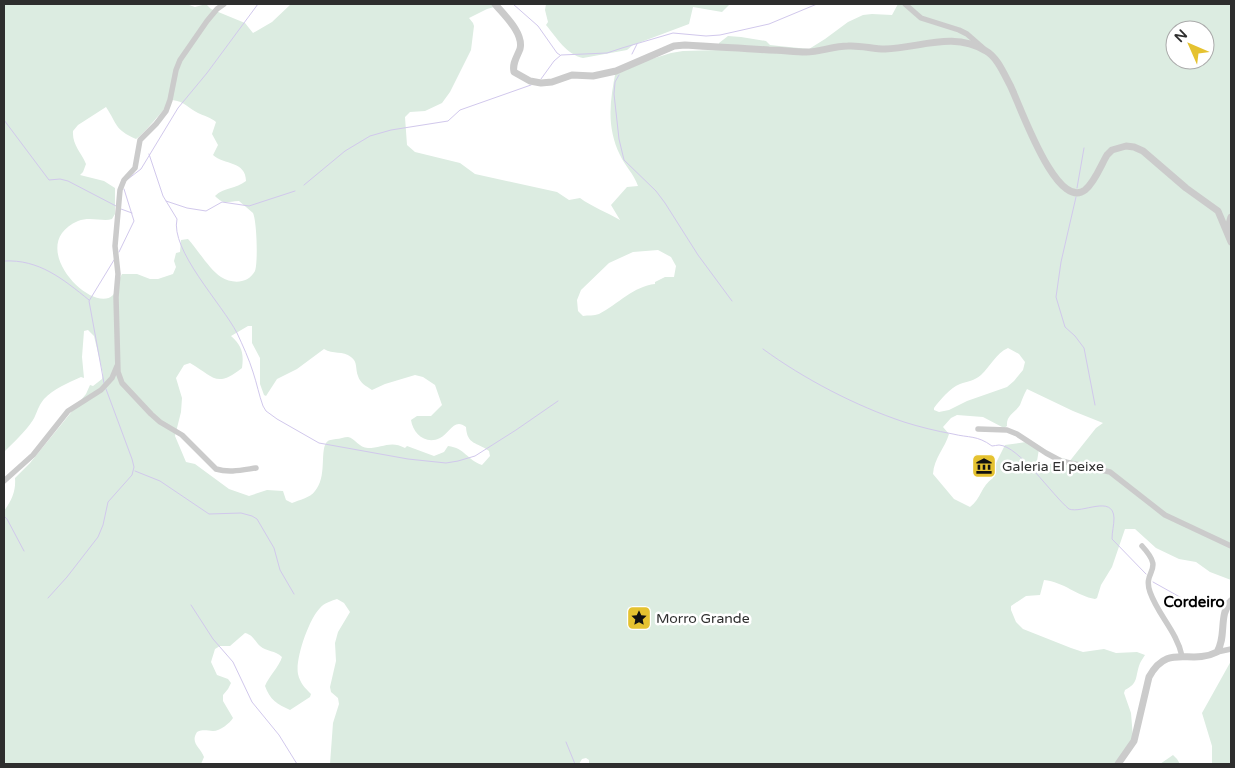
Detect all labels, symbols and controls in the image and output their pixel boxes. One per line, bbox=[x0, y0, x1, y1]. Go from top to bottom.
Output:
north arrow bbox=[1165, 20, 1215, 70]
text: N bbox=[1171, 26, 1191, 46]
museum icon: Galeria El peixe bbox=[971, 453, 997, 479]
place label: Galeria El peixe bbox=[1002, 458, 1104, 475]
district label: Cordeiro bbox=[1163, 593, 1225, 611]
place icon: Morro Grande bbox=[626, 605, 652, 631]
place label: Morro Grande bbox=[656, 610, 750, 627]

